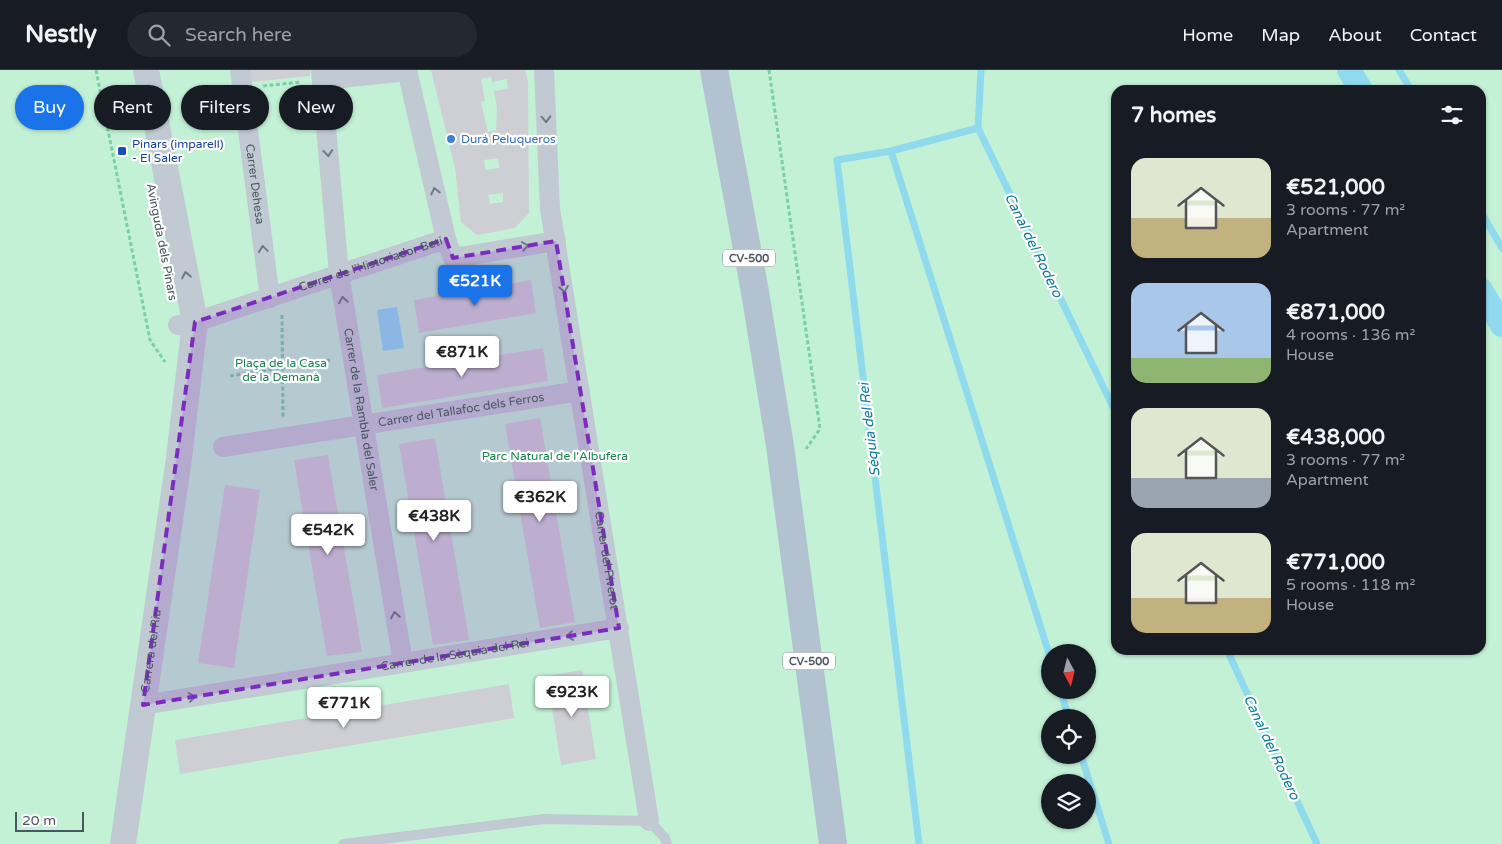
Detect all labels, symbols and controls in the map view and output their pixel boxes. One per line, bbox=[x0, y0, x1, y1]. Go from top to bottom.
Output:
search box bbox=[127, 12, 477, 57]
text: Nestly bbox=[25, 20, 97, 49]
icon: search bbox=[145, 21, 173, 49]
text: Search here bbox=[185, 24, 292, 46]
text: Home bbox=[1182, 24, 1233, 46]
text: Map bbox=[1261, 24, 1300, 46]
text: About bbox=[1328, 24, 1382, 46]
text: Contact bbox=[1410, 24, 1477, 46]
chip: Buy bbox=[15, 85, 84, 130]
chip: Rent bbox=[94, 85, 171, 130]
chip: Filters bbox=[181, 85, 269, 130]
chip: New bbox=[279, 85, 353, 130]
icon: filters bbox=[1438, 101, 1466, 129]
text: 7 homes bbox=[1131, 103, 1216, 128]
one-way arrow bbox=[541, 115, 552, 123]
place label: Durá Peluqueros bbox=[461, 132, 556, 146]
marker: Durá Peluqueros bbox=[445, 133, 457, 145]
place label: Pinars (imparell) - El Saler bbox=[132, 137, 224, 165]
street label: Carrer Dehesa bbox=[243, 143, 267, 225]
marker: Pinars (imparell) - El Saler bbox=[116, 145, 128, 157]
one-way arrow bbox=[323, 150, 334, 158]
text: €521,000 bbox=[1286, 175, 1385, 200]
icon: home bbox=[1171, 178, 1231, 238]
street label: Avinguda dels Pinars bbox=[144, 182, 180, 302]
one-way arrow bbox=[430, 187, 441, 196]
water label: Canal del Rodero bbox=[1001, 190, 1067, 301]
text: 3 rooms · 77 m² bbox=[1286, 200, 1405, 220]
text: Apartment bbox=[1286, 220, 1369, 240]
street label: Carrer de l'Historiador Betí bbox=[297, 234, 444, 294]
one-way arrow bbox=[521, 241, 529, 252]
one-way arrow bbox=[259, 245, 269, 253]
road number: CV-500 bbox=[723, 250, 775, 267]
pin: €521K bbox=[440, 264, 510, 307]
one-way arrow bbox=[182, 270, 192, 279]
text: €521K bbox=[449, 271, 501, 291]
one-way arrow bbox=[558, 285, 569, 293]
one-way arrow bbox=[338, 295, 348, 304]
text: €871,000 bbox=[1286, 300, 1385, 325]
icon: home bbox=[1171, 303, 1231, 363]
text: 4 rooms · 136 m² bbox=[1286, 325, 1415, 345]
street label: Carrer de la Rambla del Saler bbox=[341, 327, 382, 492]
pin: €871K bbox=[427, 336, 497, 378]
text: €871K bbox=[436, 342, 488, 362]
text: House bbox=[1286, 345, 1334, 365]
park label: Plaça de la Casa de la Demanà bbox=[235, 356, 327, 384]
water label: Séquia del Rei bbox=[855, 381, 884, 478]
street label: Carrer del Tallafoc dels Ferros bbox=[377, 390, 545, 430]
text: €438,000 bbox=[1286, 425, 1385, 450]
icon: home bbox=[1171, 428, 1231, 488]
park label: Parc Natural de l'Albufera bbox=[482, 449, 628, 463]
text: 3 rooms · 77 m² bbox=[1286, 450, 1405, 470]
text: Apartment bbox=[1286, 470, 1369, 490]
pin: €362K bbox=[505, 480, 575, 523]
text: €362K bbox=[514, 487, 566, 507]
pin: €438K bbox=[399, 500, 469, 542]
text: €438K bbox=[408, 506, 460, 526]
street label: Carrer del Piverot bbox=[592, 510, 622, 611]
pin: €542K bbox=[293, 514, 363, 556]
text: €542K bbox=[302, 520, 354, 540]
text: €771,000 bbox=[1286, 550, 1385, 575]
icon: home bbox=[1171, 553, 1231, 613]
text: 5 rooms · 118 m² bbox=[1286, 575, 1415, 595]
text: House bbox=[1286, 595, 1334, 615]
street label: Carrera del Riu bbox=[138, 608, 164, 694]
one-way arrow bbox=[391, 611, 401, 620]
one-way arrow bbox=[566, 631, 575, 641]
street label: Carrer de la Sèquia del Rei bbox=[380, 636, 530, 673]
north arrow bbox=[1041, 644, 1096, 699]
map controls bbox=[1041, 644, 1096, 829]
road number: CV-500 bbox=[783, 652, 835, 670]
pin: €923K bbox=[537, 676, 607, 718]
text: €923K bbox=[546, 682, 598, 702]
pin: €771K bbox=[309, 686, 379, 729]
water label: Canal del Rodero bbox=[1240, 692, 1304, 804]
one-way arrow bbox=[187, 693, 196, 703]
text: €771K bbox=[318, 693, 370, 713]
button: locate bbox=[1041, 709, 1096, 764]
button: layers bbox=[1041, 774, 1096, 829]
scale bar bbox=[15, 809, 84, 832]
text: 20 m bbox=[22, 812, 56, 829]

